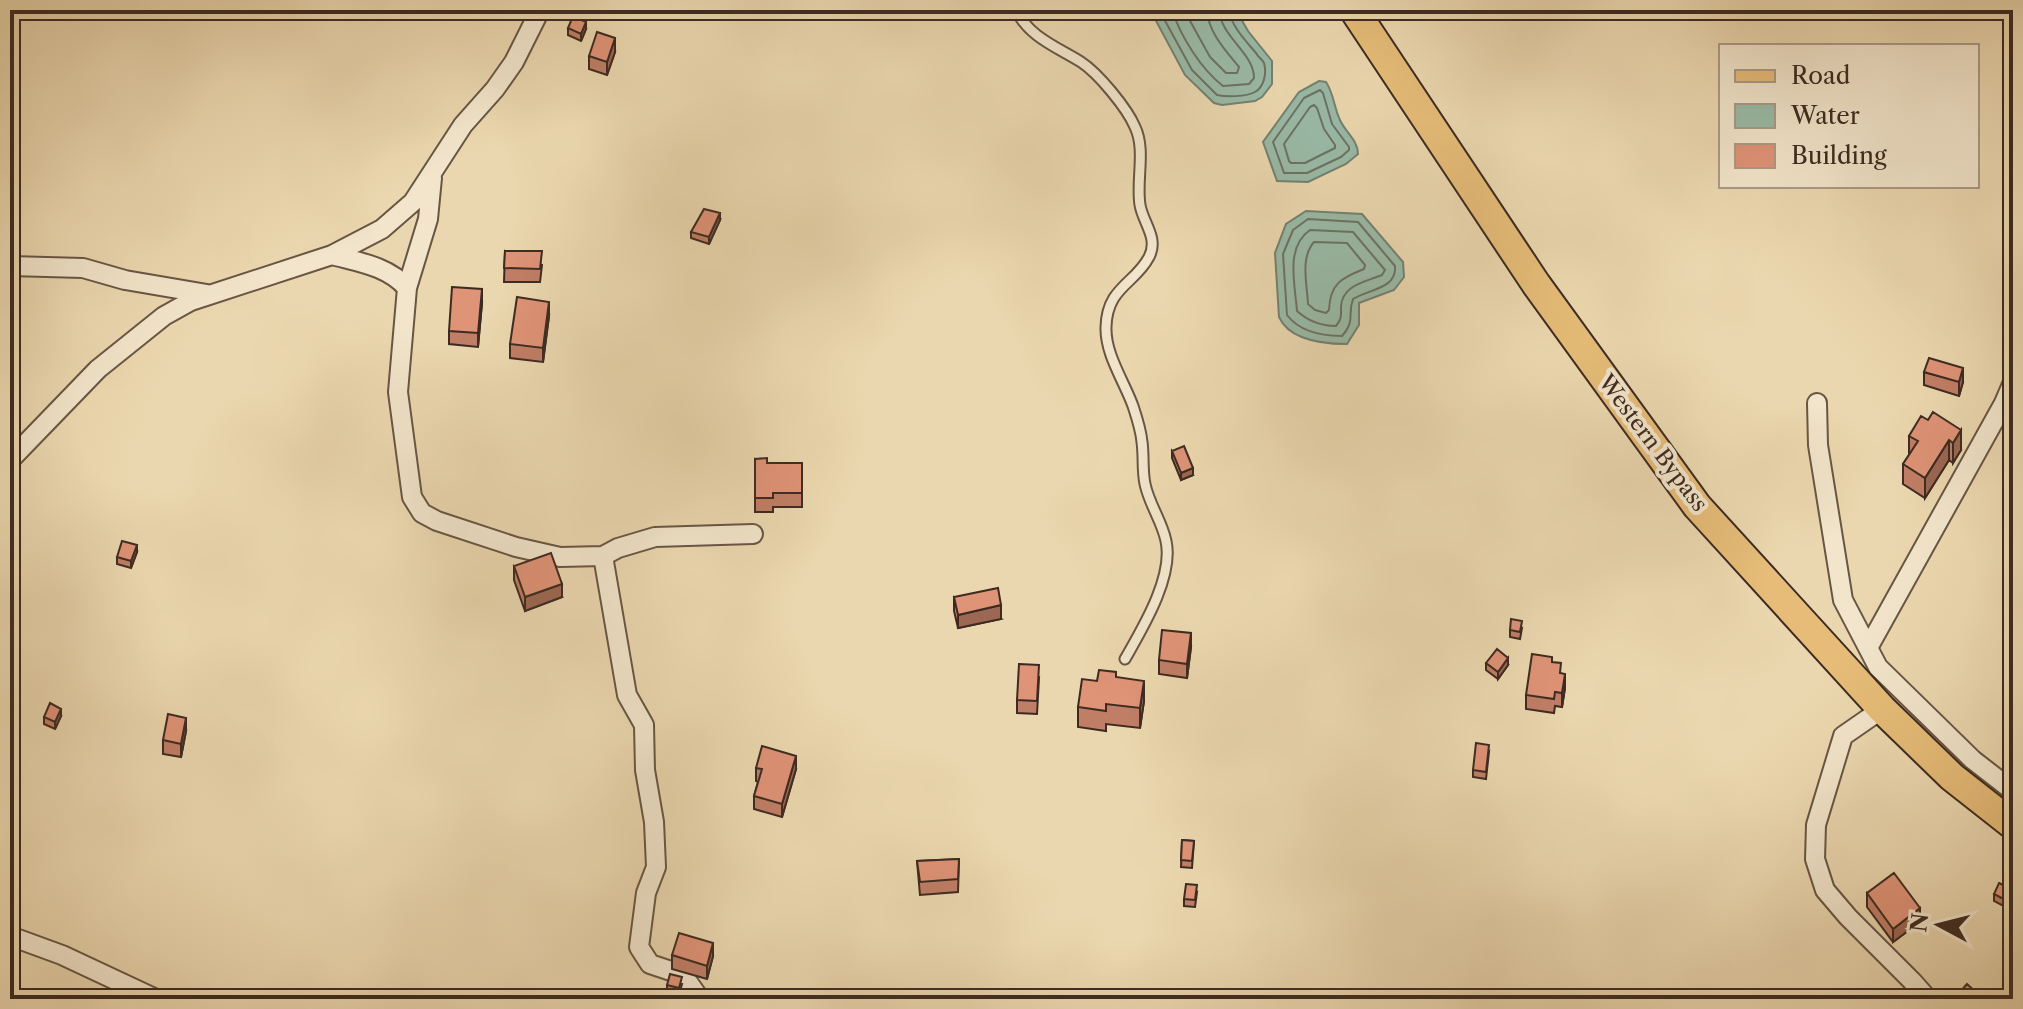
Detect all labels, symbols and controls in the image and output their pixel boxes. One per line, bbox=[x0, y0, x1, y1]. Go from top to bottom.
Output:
legend bbox=[1719, 44, 1979, 188]
text: Road bbox=[1791, 61, 1851, 90]
text: Water bbox=[1790, 101, 1860, 130]
text: Building bbox=[1791, 141, 1887, 170]
street label: Western Bypass bbox=[1592, 368, 1713, 517]
north arrow bbox=[1899, 885, 1979, 965]
text: N bbox=[1905, 911, 1934, 934]

